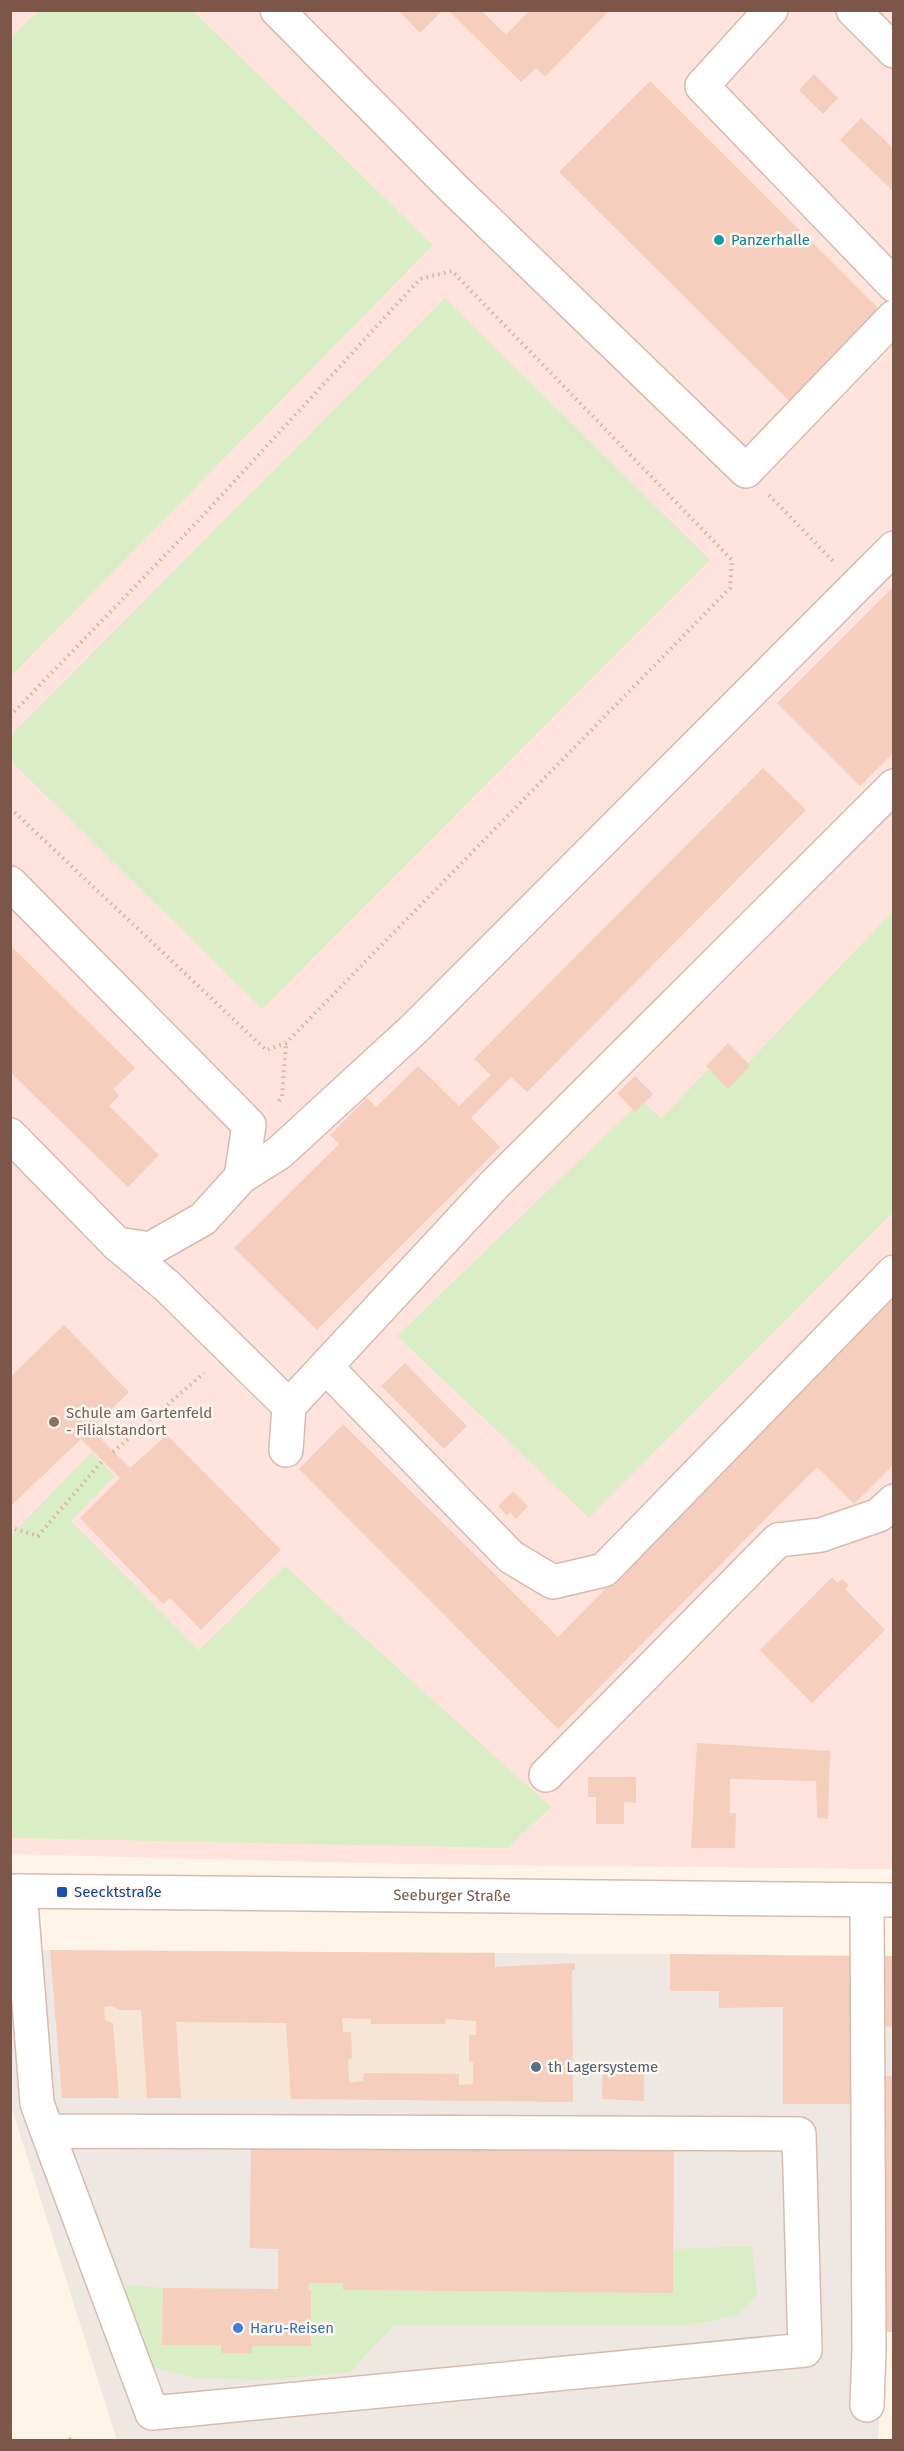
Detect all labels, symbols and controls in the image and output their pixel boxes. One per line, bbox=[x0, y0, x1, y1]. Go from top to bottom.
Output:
place label: Panzerhalle bbox=[731, 231, 810, 249]
marker: Panzerhalle bbox=[712, 233, 726, 247]
place label: Schule am Gartenfeld - Filialstandort bbox=[66, 1404, 212, 1439]
marker: Schule am Gartenfeld - Filialstandort bbox=[47, 1415, 61, 1429]
place label: Seecktstraße bbox=[74, 1883, 162, 1901]
marker: Seecktstraße bbox=[55, 1885, 69, 1899]
street label: Seeburger Straße bbox=[393, 1886, 511, 1905]
place label: th Lagersysteme bbox=[548, 2058, 658, 2076]
marker: th Lagersysteme bbox=[529, 2060, 543, 2074]
place label: Haru-Reisen bbox=[250, 2319, 334, 2337]
marker: Haru-Reisen bbox=[231, 2321, 245, 2335]

